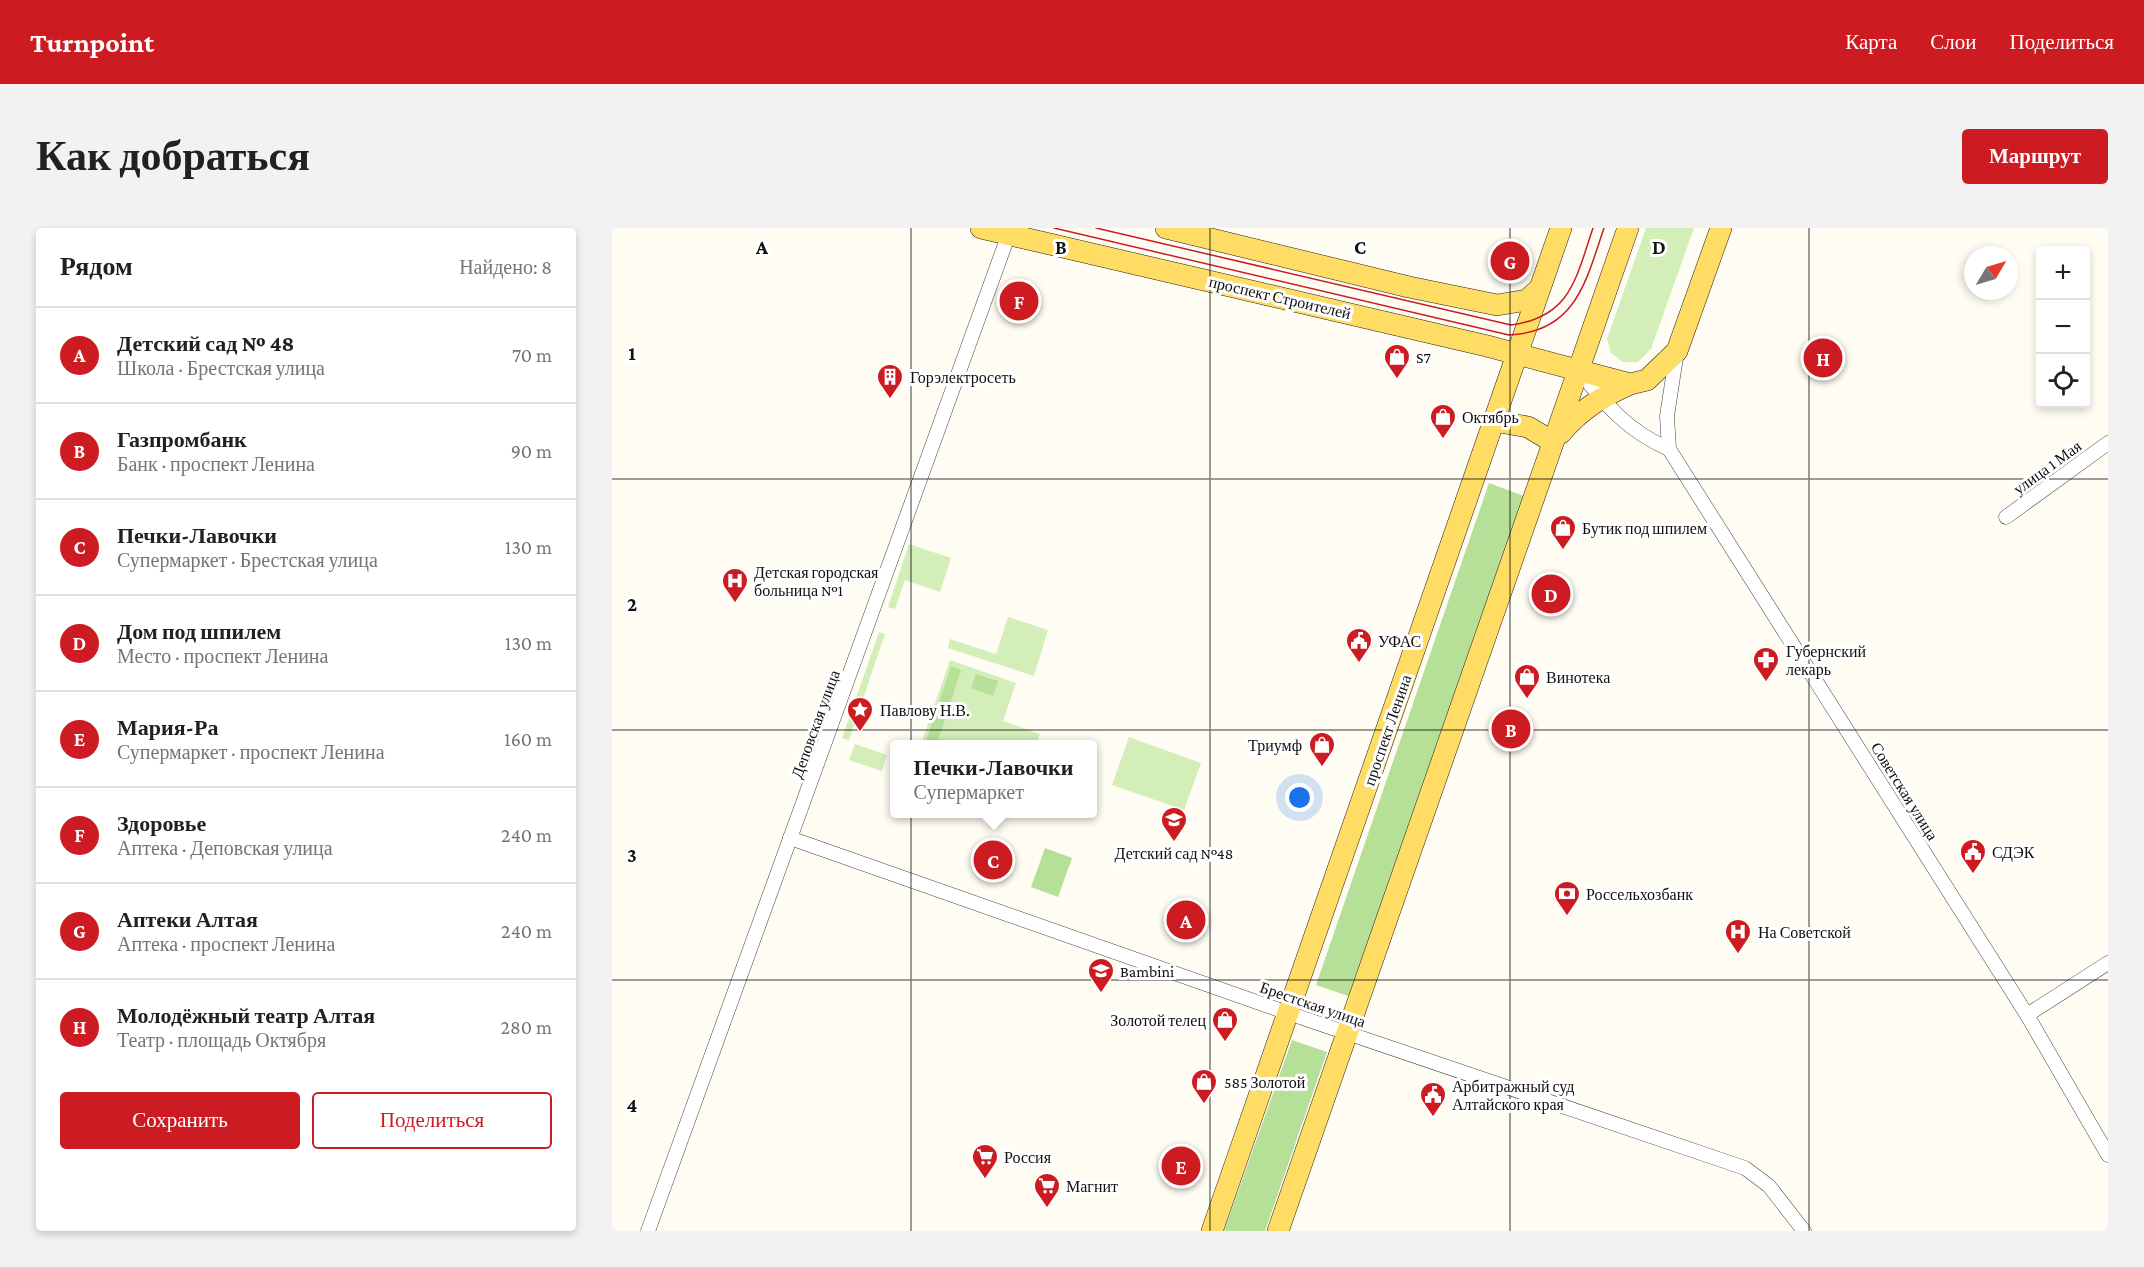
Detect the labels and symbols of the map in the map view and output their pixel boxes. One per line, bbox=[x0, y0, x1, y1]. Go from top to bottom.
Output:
text: A bbox=[755, 236, 769, 258]
text: B bbox=[1055, 236, 1067, 258]
text: C bbox=[1354, 236, 1366, 258]
text: D bbox=[1652, 236, 1666, 258]
pin: G bbox=[1490, 238, 1530, 284]
north arrow bbox=[1964, 246, 2018, 300]
street label: проспект Строителей bbox=[1207, 273, 1353, 323]
pin: F bbox=[1000, 278, 1038, 324]
pin: H bbox=[1804, 336, 1842, 380]
text: 1 bbox=[628, 342, 636, 364]
shop icon: S7 bbox=[1382, 342, 1412, 380]
place label: S7 bbox=[1416, 349, 1431, 366]
building icon: Горэлектросеть bbox=[875, 362, 905, 400]
place label: Горэлектросеть bbox=[910, 369, 1016, 387]
shop icon: Октябрь bbox=[1428, 402, 1458, 440]
place label: Октябрь bbox=[1462, 409, 1519, 427]
street label: улица 1 Мая bbox=[2010, 437, 2086, 498]
shop icon: Бутик под шпилем bbox=[1548, 513, 1578, 551]
place label: Бутик под шпилем bbox=[1582, 520, 1707, 538]
place label: Детская городская больница №1 bbox=[754, 564, 879, 600]
hospital icon: Детская городская больница №1 bbox=[720, 566, 750, 604]
pin: D bbox=[1532, 572, 1570, 616]
text: 2 bbox=[627, 593, 637, 615]
public building icon: УФАС bbox=[1344, 626, 1374, 664]
place label: УФАС bbox=[1378, 633, 1421, 650]
place label: Губернский лекарь bbox=[1786, 643, 1866, 679]
pharmacy icon: Губернский лекарь bbox=[1751, 645, 1781, 683]
shop icon: Винотека bbox=[1512, 662, 1542, 700]
street label: Деповская улица bbox=[788, 668, 844, 781]
place label: Винотека bbox=[1546, 669, 1610, 686]
street label: проспект Ленина bbox=[1361, 673, 1415, 788]
place icon: Павлову Н.В. bbox=[845, 695, 875, 733]
place label: Павлову Н.В. bbox=[880, 702, 970, 720]
pin: B bbox=[1492, 706, 1530, 752]
shop icon: Триумф bbox=[1307, 730, 1337, 768]
place label: Триумф bbox=[1248, 737, 1302, 755]
street label: Советская улица bbox=[1867, 739, 1941, 844]
your location bbox=[1285, 783, 1314, 812]
school or university icon: Детский сад №48 bbox=[1159, 805, 1189, 843]
public building icon: СДЭК bbox=[1958, 837, 1988, 875]
pin: C bbox=[974, 838, 1012, 882]
text: 3 bbox=[627, 844, 637, 866]
place label: СДЭК bbox=[1992, 844, 2035, 862]
place label: Детский сад №48 bbox=[1115, 845, 1233, 863]
bank icon: Россельхозбанк bbox=[1552, 879, 1582, 917]
place label: Россельхозбанк bbox=[1586, 886, 1693, 903]
pin: A bbox=[1166, 898, 1206, 942]
hospital icon: На Советской bbox=[1723, 917, 1753, 955]
place label: На Советской bbox=[1758, 924, 1851, 941]
school or university icon: Bambini bbox=[1086, 956, 1116, 994]
place label: Bambini bbox=[1120, 963, 1174, 980]
street label: Брестская улица bbox=[1257, 978, 1368, 1031]
shop icon: Золотой телец bbox=[1210, 1005, 1240, 1043]
place label: Золотой телец bbox=[1110, 1012, 1206, 1030]
shop icon: 585 Золотой bbox=[1189, 1067, 1219, 1105]
place label: 585 Золотой bbox=[1224, 1074, 1306, 1091]
place label: Арбитражный суд Алтайского края bbox=[1452, 1078, 1575, 1114]
public building icon: Арбитражный суд Алтайского края bbox=[1418, 1080, 1448, 1118]
text: 4 bbox=[627, 1094, 638, 1116]
supermarket icon: Россия bbox=[970, 1142, 1000, 1180]
pin: E bbox=[1162, 1144, 1200, 1188]
place label: Россия bbox=[1004, 1149, 1052, 1166]
supermarket icon: Магнит bbox=[1032, 1171, 1062, 1209]
place label: Магнит bbox=[1066, 1178, 1118, 1195]

